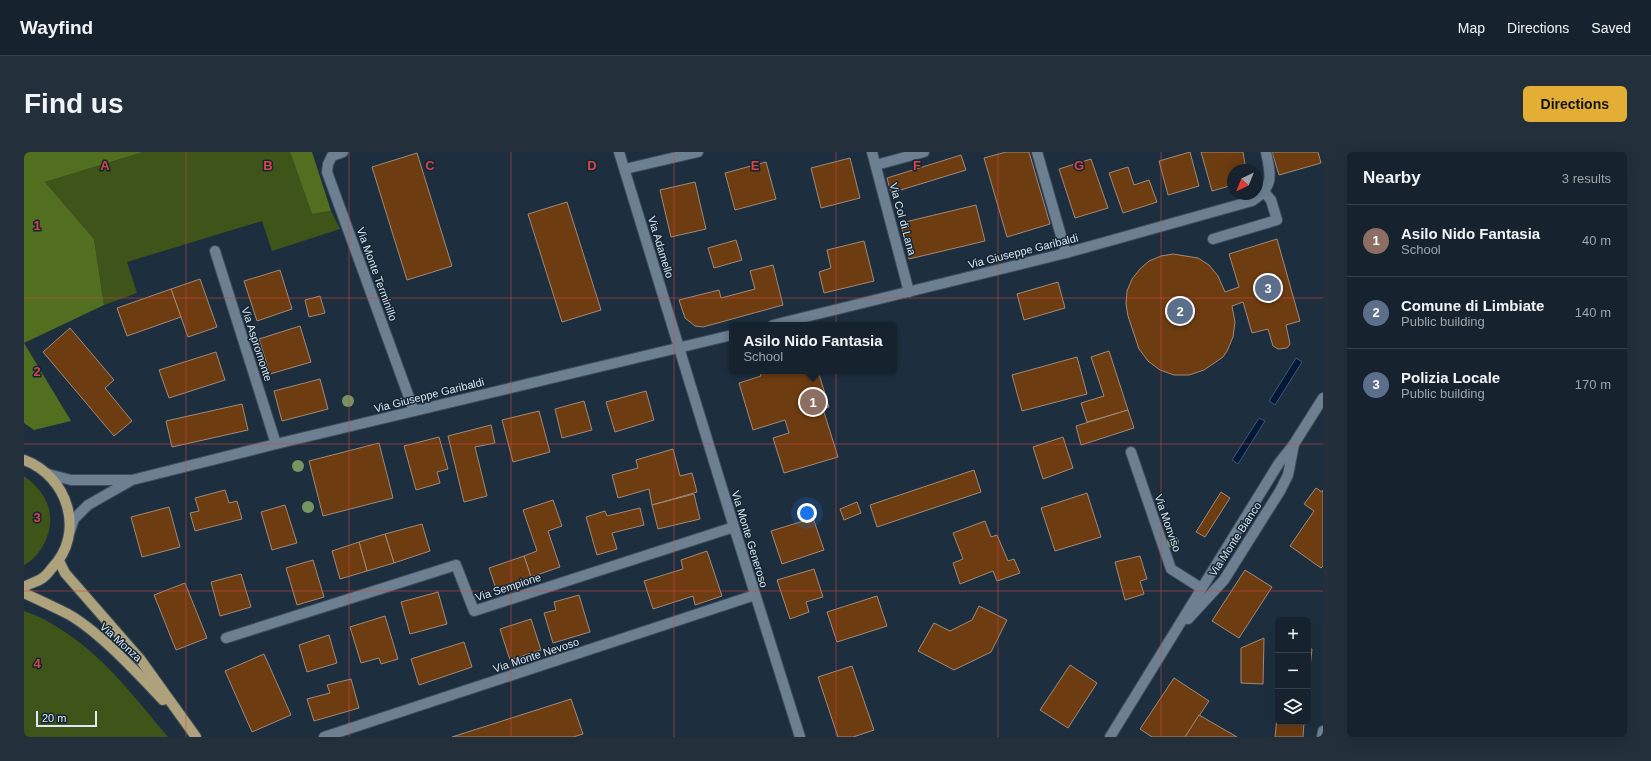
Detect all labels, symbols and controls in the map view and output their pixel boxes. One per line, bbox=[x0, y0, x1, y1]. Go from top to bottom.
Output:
text: Wayfind bbox=[20, 17, 93, 38]
text: Map bbox=[1458, 20, 1485, 36]
text: Directions bbox=[1507, 20, 1569, 36]
text: Saved bbox=[1591, 20, 1631, 36]
button: Directions bbox=[1523, 86, 1627, 122]
text: Find us bbox=[24, 88, 124, 119]
text: A bbox=[100, 158, 110, 173]
text: B bbox=[263, 158, 273, 173]
text: C bbox=[425, 158, 435, 173]
text: D bbox=[587, 158, 597, 173]
text: E bbox=[751, 158, 760, 173]
text: F bbox=[913, 158, 921, 173]
text: G bbox=[1074, 158, 1084, 173]
north arrow bbox=[1227, 164, 1263, 200]
text: Nearby bbox=[1363, 168, 1421, 187]
text: 3 results bbox=[1562, 171, 1611, 186]
street label: Via Col di Lana bbox=[888, 182, 919, 257]
street label: Via Adamello bbox=[646, 215, 676, 279]
text: 1 bbox=[33, 218, 41, 233]
text: Asilo Nido Fantasia bbox=[1401, 225, 1540, 242]
street label: Via Monte Terminillo bbox=[354, 226, 400, 322]
street label: Via Giuseppe Garibaldi bbox=[967, 232, 1079, 270]
text: 1 bbox=[1372, 233, 1380, 248]
text: 40 m bbox=[1582, 233, 1611, 248]
text: School bbox=[1401, 242, 1441, 257]
pin: 3 bbox=[1255, 273, 1281, 303]
pin: 2 bbox=[1167, 296, 1193, 326]
text: Comune di Limbiate bbox=[1401, 297, 1544, 314]
street label: Via Aspromonte bbox=[239, 305, 275, 383]
text: 2 bbox=[1372, 305, 1380, 320]
text: 140 m bbox=[1575, 305, 1611, 320]
text: Public building bbox=[1401, 314, 1485, 329]
popup bbox=[729, 322, 897, 374]
text: Asilo Nido Fantasia bbox=[743, 332, 883, 349]
text: School bbox=[743, 349, 783, 364]
text: 2 bbox=[33, 364, 41, 379]
text: Polizia Locale bbox=[1401, 369, 1500, 386]
street label: Via Giuseppe Garibaldi bbox=[373, 376, 485, 414]
text: 3 bbox=[1372, 377, 1380, 392]
text: 170 m bbox=[1575, 377, 1611, 392]
text: Public building bbox=[1401, 386, 1485, 401]
pin: 1 bbox=[800, 387, 826, 417]
street label: Via Monte Generoso bbox=[730, 489, 770, 589]
street label: Via Monviso bbox=[1153, 493, 1183, 553]
street label: Via Monte Bianco bbox=[1207, 500, 1263, 578]
your location bbox=[797, 503, 817, 523]
text: 3 bbox=[33, 510, 41, 525]
street label: Via Sempione bbox=[474, 571, 542, 603]
map controls bbox=[1275, 617, 1311, 725]
button: + bbox=[1275, 617, 1311, 653]
street label: Via Monza bbox=[98, 620, 145, 664]
street label: Via Monte Nevoso bbox=[491, 635, 581, 675]
button: − bbox=[1275, 653, 1311, 689]
text: 4 bbox=[33, 656, 41, 671]
button: layers bbox=[1275, 689, 1311, 725]
scale bar bbox=[36, 709, 97, 728]
text: 20 m bbox=[42, 712, 66, 724]

